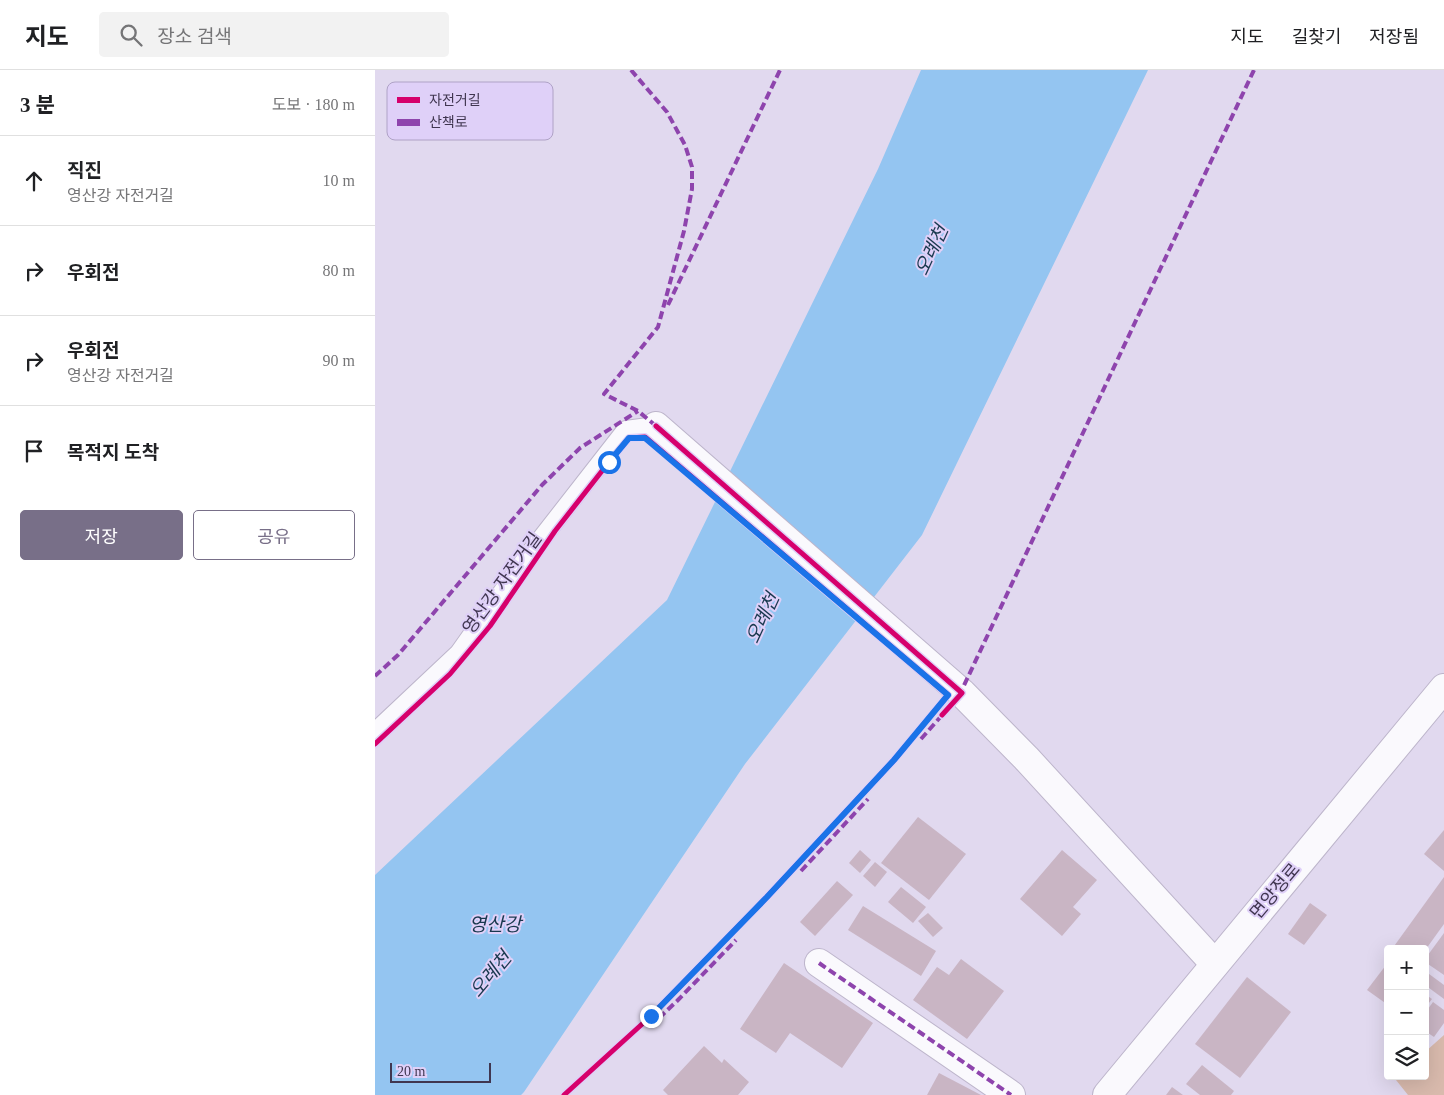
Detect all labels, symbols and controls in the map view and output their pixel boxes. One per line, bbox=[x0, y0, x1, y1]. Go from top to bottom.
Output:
search box bbox=[99, 12, 449, 57]
icon: search bbox=[117, 21, 145, 49]
text: 지도 bbox=[25, 24, 69, 50]
text: 장소 검색 bbox=[157, 26, 232, 47]
text: 지도 bbox=[1231, 27, 1264, 47]
text: 길찾기 bbox=[1292, 27, 1341, 47]
text: 저장됨 bbox=[1369, 27, 1419, 47]
legend bbox=[387, 82, 553, 140]
text: 3 분 bbox=[20, 93, 55, 117]
text: 자전거길 bbox=[429, 93, 481, 108]
text: 도보 · 180 m bbox=[272, 96, 355, 113]
text: 산책로 bbox=[429, 115, 468, 130]
text: 직진 bbox=[67, 160, 102, 181]
icon: ahead bbox=[20, 167, 48, 195]
text: 10 m bbox=[323, 172, 355, 189]
text: 영산강 자전거길 bbox=[67, 187, 174, 204]
water label: 오례천 bbox=[911, 221, 953, 278]
icon: right bbox=[20, 257, 48, 285]
text: 우회전 bbox=[67, 262, 119, 283]
text: 80 m bbox=[323, 262, 355, 279]
text: 우회전 bbox=[67, 340, 119, 361]
icon: right bbox=[20, 347, 48, 375]
text: 90 m bbox=[323, 352, 355, 369]
text: 영산강 자전거길 bbox=[67, 367, 174, 384]
icon: arrive bbox=[20, 437, 48, 465]
text: 목적지 도착 bbox=[67, 442, 159, 463]
route start bbox=[598, 451, 621, 474]
button: 저장 bbox=[20, 510, 183, 560]
button: 공유 bbox=[193, 510, 355, 560]
street label: 영산강 자전거길 bbox=[459, 528, 545, 638]
water label: 오례천 bbox=[742, 589, 784, 646]
street label: 면앙정로 bbox=[1246, 859, 1304, 923]
water label: 영산강 bbox=[469, 914, 524, 935]
map controls bbox=[1384, 945, 1429, 1080]
button: + bbox=[1384, 945, 1429, 990]
water label: 오례천 bbox=[465, 946, 516, 1001]
button: − bbox=[1384, 990, 1429, 1035]
route end bbox=[640, 1005, 663, 1028]
button: layers bbox=[1384, 1035, 1429, 1080]
scale bar bbox=[390, 1060, 491, 1083]
text: 20 m bbox=[397, 1064, 425, 1079]

